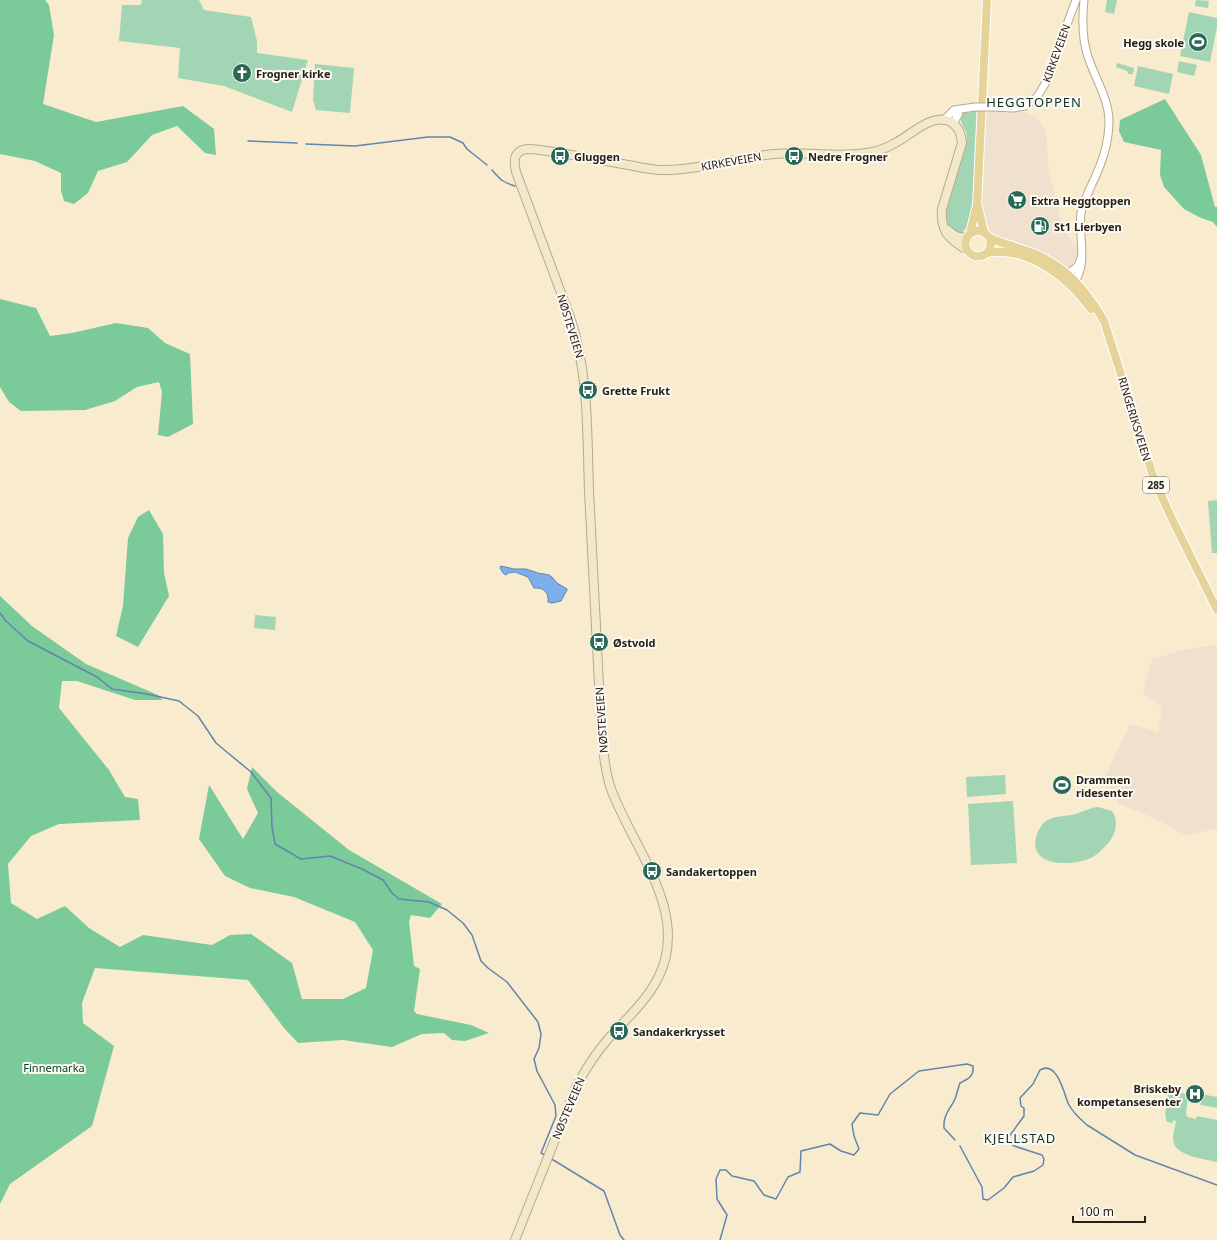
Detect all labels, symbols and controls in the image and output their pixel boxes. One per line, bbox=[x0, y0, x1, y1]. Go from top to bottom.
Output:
street label: KIRKEVEIEN bbox=[1038, 22, 1074, 84]
sports icon: Hegg skole bbox=[1187, 31, 1209, 53]
place label: Hegg skole bbox=[1123, 35, 1184, 50]
church icon: Frogner kirke bbox=[231, 62, 253, 84]
place label: Frogner kirke bbox=[256, 66, 331, 81]
district label: HEGGTOPPEN bbox=[986, 93, 1082, 111]
bus stop icon: Gluggen bbox=[549, 145, 571, 167]
bus stop icon: Nedre Frogner bbox=[783, 145, 805, 167]
street label: KIRKEVEIEN bbox=[700, 148, 762, 174]
place label: Gluggen bbox=[574, 149, 620, 164]
place label: Nedre Frogner bbox=[808, 149, 888, 164]
supermarket icon: Extra Heggtoppen bbox=[1006, 189, 1028, 211]
place label: Extra Heggtoppen bbox=[1031, 193, 1131, 208]
fuel station icon: St1 Lierbyen bbox=[1029, 215, 1051, 237]
place label: St1 Lierbyen bbox=[1054, 219, 1122, 234]
street label: NØSTEVEIEN bbox=[554, 292, 588, 360]
street label: RINGERIKSVEIEN bbox=[1115, 375, 1155, 463]
bus stop icon: Grette Frukt bbox=[577, 379, 599, 401]
place label: Grette Frukt bbox=[602, 383, 670, 398]
road number: 285 bbox=[1143, 477, 1169, 493]
bus stop icon: Østvold bbox=[588, 631, 610, 653]
place label: Østvold bbox=[613, 635, 655, 650]
street label: NØSTEVEIEN bbox=[591, 686, 611, 754]
place label: Drammen ridesenter bbox=[1076, 772, 1133, 800]
sports icon: Drammen ridesenter bbox=[1051, 774, 1073, 796]
bus stop icon: Sandakertoppen bbox=[641, 860, 663, 882]
place label: Sandakertoppen bbox=[666, 864, 757, 879]
bus stop icon: Sandakerkrysset bbox=[608, 1020, 630, 1042]
place label: Sandakerkrysset bbox=[633, 1024, 725, 1039]
park label: Finnemarka bbox=[23, 1060, 85, 1075]
street label: NØSTEVEIEN bbox=[548, 1075, 588, 1141]
place label: Briskeby kompetansesenter bbox=[1077, 1081, 1182, 1109]
hospital icon: Briskeby kompetansesenter bbox=[1184, 1083, 1206, 1105]
district label: KJELLSTAD bbox=[984, 1129, 1056, 1147]
scale bar bbox=[1073, 1198, 1145, 1224]
text: 100 m bbox=[1079, 1203, 1114, 1220]

